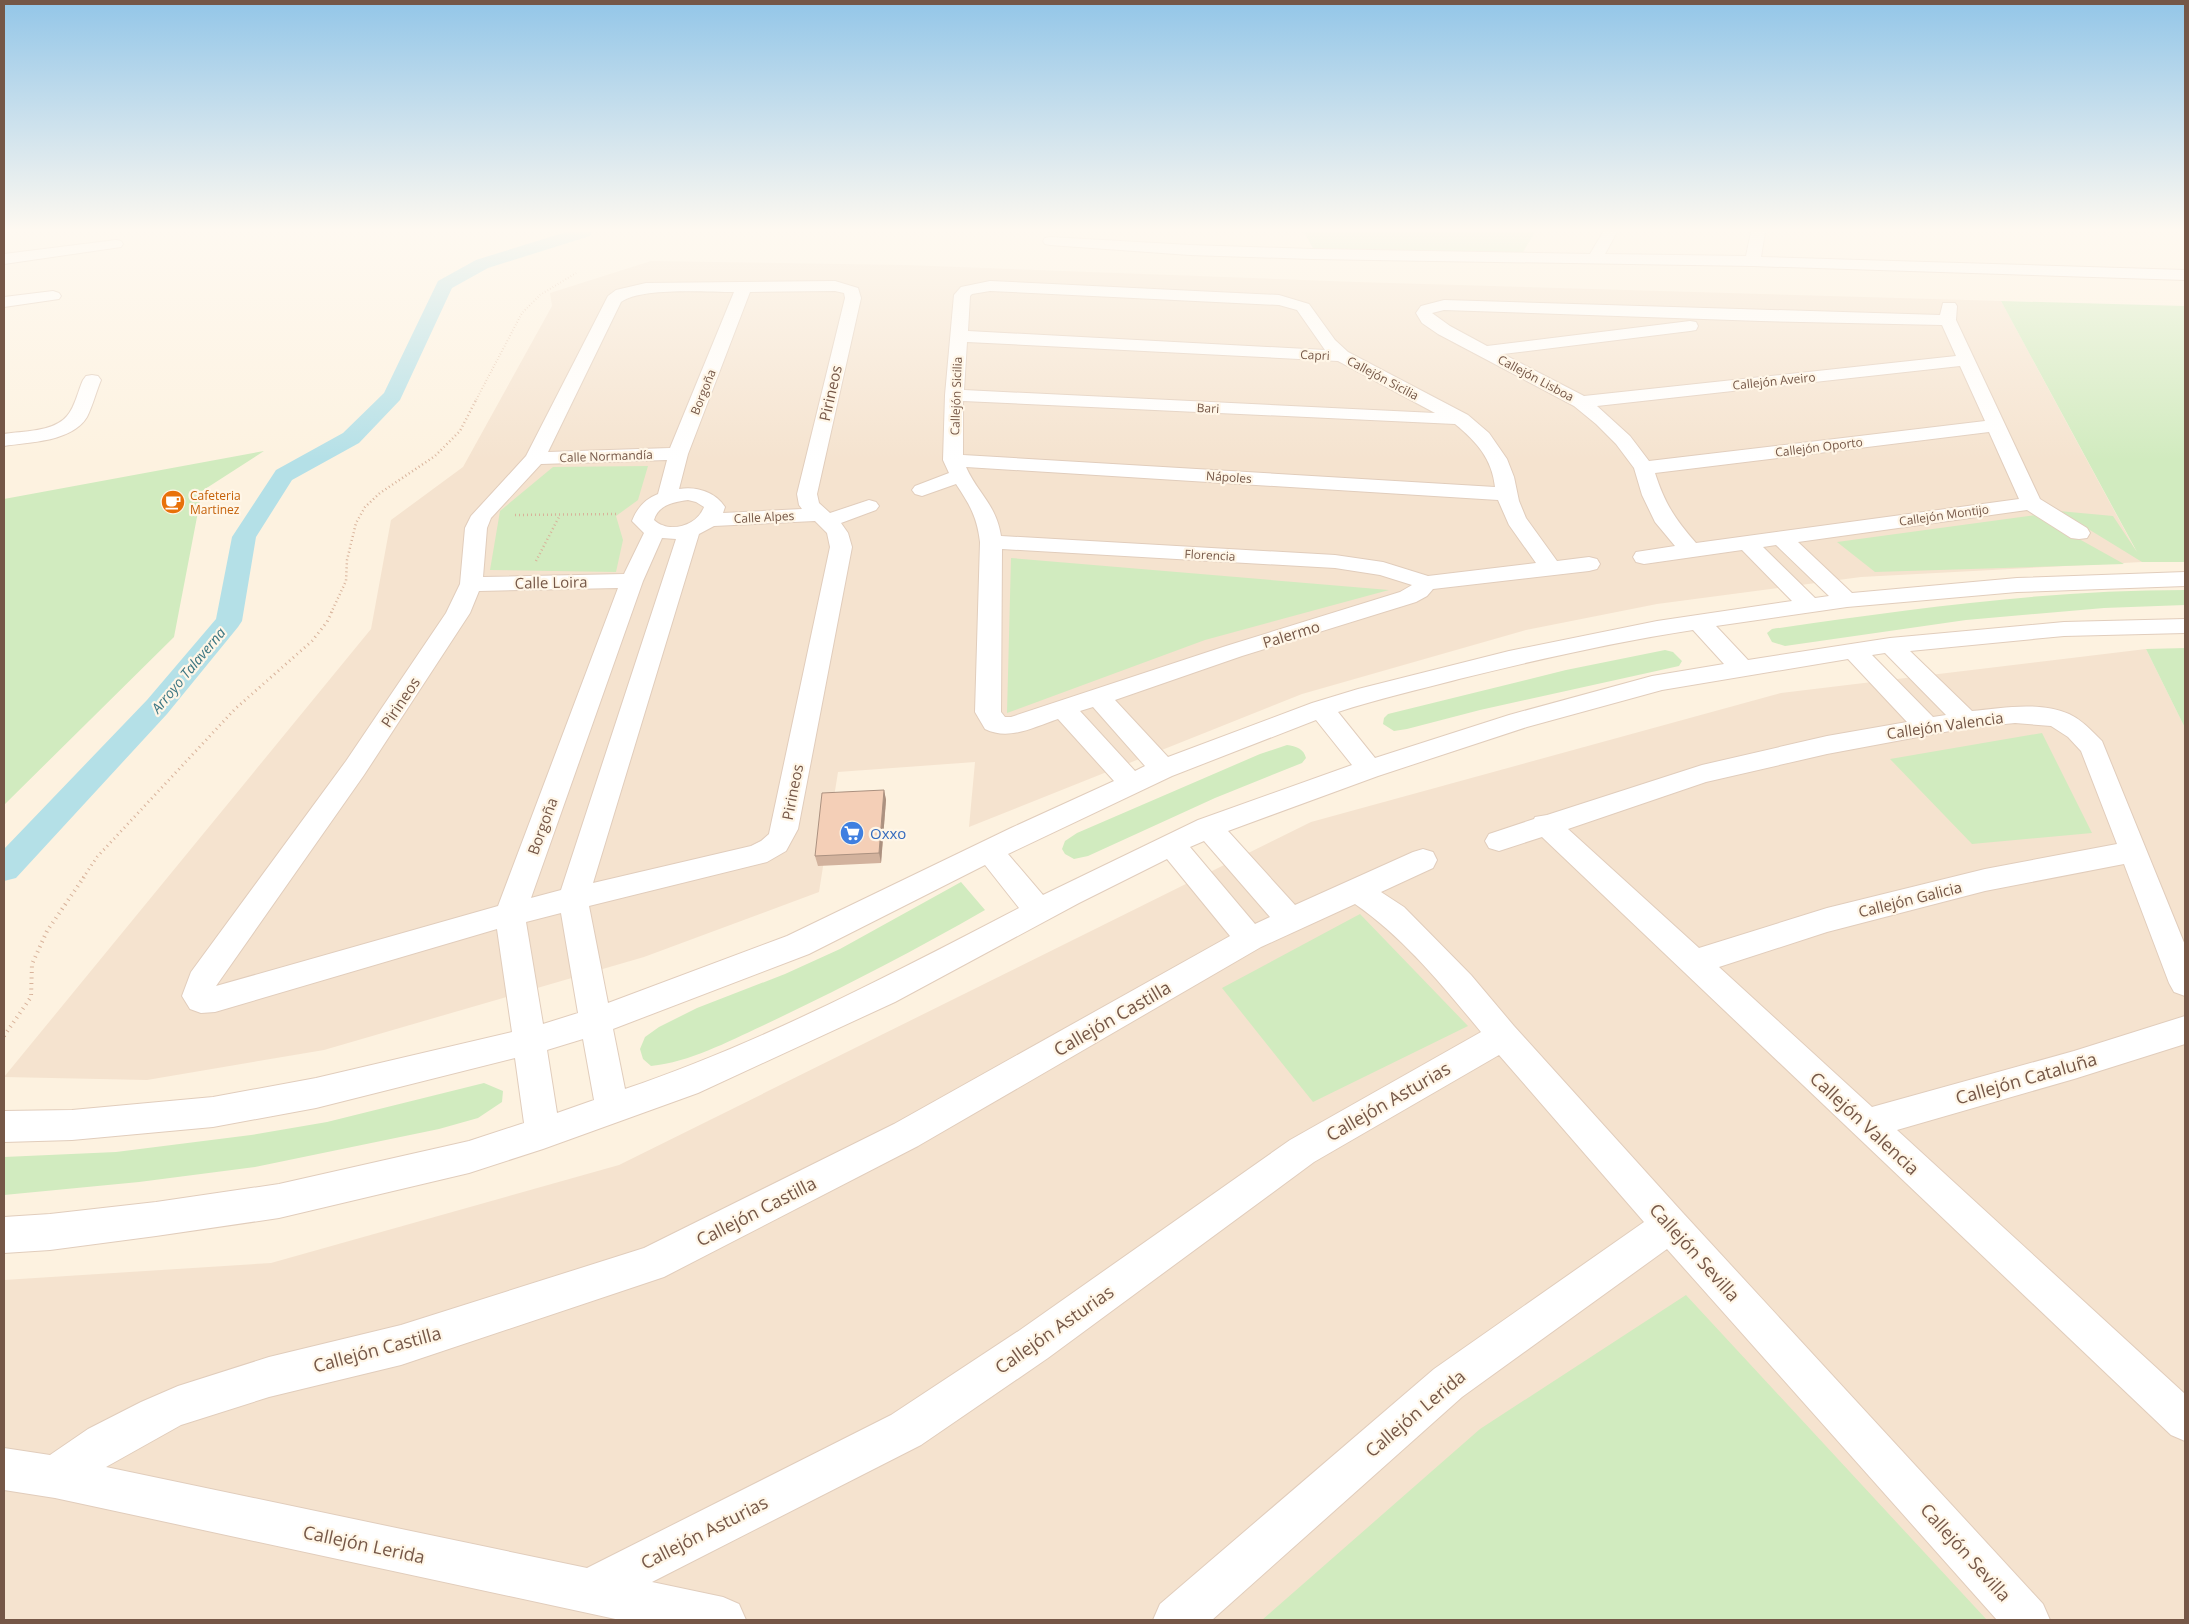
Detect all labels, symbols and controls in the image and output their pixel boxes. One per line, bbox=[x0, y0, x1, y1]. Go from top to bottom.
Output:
street label: Capri bbox=[1300, 346, 1330, 364]
street label: Callejón Lisboa bbox=[1495, 351, 1577, 405]
street label: Callejón Sicilia bbox=[1344, 352, 1422, 404]
street label: Callejón Sicilia bbox=[946, 356, 966, 436]
street label: Pirineos bbox=[814, 363, 846, 423]
street label: Borgoña bbox=[686, 367, 720, 417]
street label: Callejón Aveiro bbox=[1732, 368, 1816, 394]
street label: Bari bbox=[1196, 399, 1220, 417]
street label: Callejón Oporto bbox=[1774, 433, 1864, 461]
street label: Calle Normandía bbox=[559, 446, 653, 466]
street label: Nápoles bbox=[1206, 467, 1253, 487]
place label: Cafeteria Martinez bbox=[190, 487, 241, 518]
cafe icon: Cafeteria Martinez bbox=[160, 489, 186, 515]
street label: Callejón Montijo bbox=[1898, 500, 1990, 530]
street label: Calle Alpes bbox=[733, 507, 795, 527]
street label: Florencia bbox=[1184, 545, 1236, 565]
street label: Calle Loira bbox=[514, 571, 588, 593]
street label: Palermo bbox=[1260, 616, 1322, 652]
water label: Arroyo Talaverna bbox=[146, 623, 229, 717]
street label: Pirineos bbox=[376, 673, 424, 731]
street label: Callejón Valencia bbox=[1885, 707, 2005, 743]
street label: Pirineos bbox=[777, 762, 807, 822]
street label: Borgoña bbox=[522, 795, 562, 857]
supermarket icon: Oxxo bbox=[839, 820, 865, 846]
place label: Oxxo bbox=[870, 823, 906, 843]
street label: Callejón Galicia bbox=[1856, 876, 1964, 922]
street label: Callejón Castilla bbox=[1049, 975, 1175, 1061]
street label: Callejón Cataluña bbox=[1953, 1046, 2099, 1110]
street label: Callejón Asturias bbox=[1322, 1056, 1454, 1146]
street label: Callejón Valencia bbox=[1805, 1066, 1925, 1180]
street label: Callejón Castilla bbox=[692, 1170, 820, 1252]
street label: Callejón Sevilla bbox=[1645, 1198, 1745, 1306]
street label: Callejón Asturias bbox=[990, 1279, 1118, 1379]
street label: Callejón Castilla bbox=[310, 1320, 444, 1378]
street label: Callejón Lerida bbox=[1360, 1364, 1470, 1462]
street label: Callejón Asturias bbox=[636, 1490, 772, 1574]
street label: Callejón Sevilla bbox=[1916, 1498, 2016, 1606]
street label: Callejón Lerida bbox=[301, 1519, 427, 1569]

